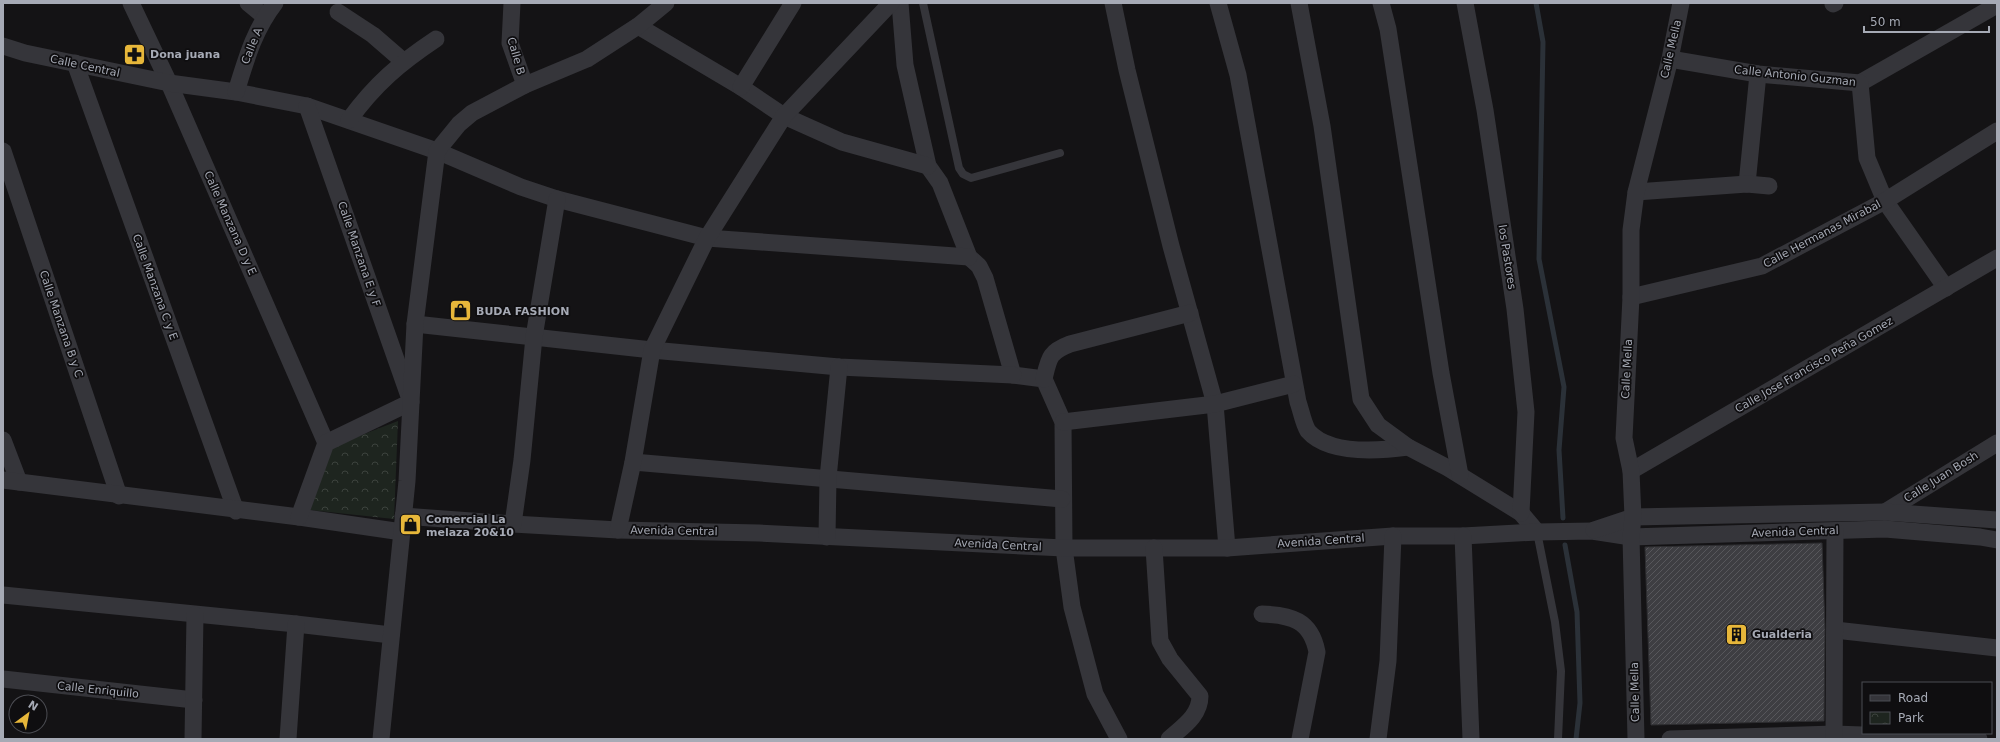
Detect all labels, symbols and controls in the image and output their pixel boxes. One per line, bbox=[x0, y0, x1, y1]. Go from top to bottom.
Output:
scale bar bbox=[1864, 8, 1989, 34]
text: 50 m bbox=[1870, 15, 1901, 29]
street label: Calle Mella bbox=[1658, 18, 1684, 80]
street label: Calle A bbox=[239, 25, 265, 66]
street label: Calle B bbox=[504, 36, 528, 76]
pharmacy icon: Dona juana bbox=[121, 41, 147, 67]
place label: Dona juana bbox=[150, 48, 220, 61]
street label: Calle Central bbox=[49, 52, 121, 80]
street label: Calle Antonio Guzman bbox=[1734, 63, 1857, 89]
street label: Calle Manzana D y E bbox=[201, 169, 259, 277]
street label: Calle Hermanas Mirabal bbox=[1761, 197, 1883, 271]
street label: Calle Manzana E y F bbox=[335, 200, 383, 308]
street label: los Pastores bbox=[1495, 224, 1519, 291]
street label: Calle Manzana C y E bbox=[130, 232, 180, 342]
street label: Calle Manzana B y C bbox=[37, 269, 86, 380]
shop icon: BUDA FASHION bbox=[448, 298, 474, 324]
place label: BUDA FASHION bbox=[476, 305, 569, 318]
street label: Calle Jose Francisco Peña Gomez bbox=[1733, 314, 1896, 416]
street label: Calle Mella bbox=[1619, 339, 1635, 399]
street label: Calle Juan Bosh bbox=[1901, 449, 1981, 505]
shop icon: Comercial La melaza 20&10 bbox=[397, 512, 423, 538]
place label: Comercial La melaza 20&10 bbox=[426, 513, 514, 539]
street label: Avenida Central bbox=[630, 524, 718, 538]
street label: Avenida Central bbox=[1751, 524, 1839, 540]
street label: Avenida Central bbox=[1277, 531, 1365, 551]
street label: Avenida Central bbox=[954, 536, 1042, 554]
building icon: Gualderia bbox=[1723, 621, 1749, 647]
place label: Gualderia bbox=[1752, 628, 1812, 641]
street label: Calle Mella bbox=[1628, 662, 1642, 722]
street label: Calle Enriquillo bbox=[56, 679, 140, 701]
legend bbox=[1862, 682, 1992, 734]
text: Road bbox=[1898, 691, 1928, 705]
north arrow bbox=[8, 694, 48, 734]
text: N bbox=[26, 698, 40, 714]
text: Park bbox=[1898, 711, 1924, 725]

